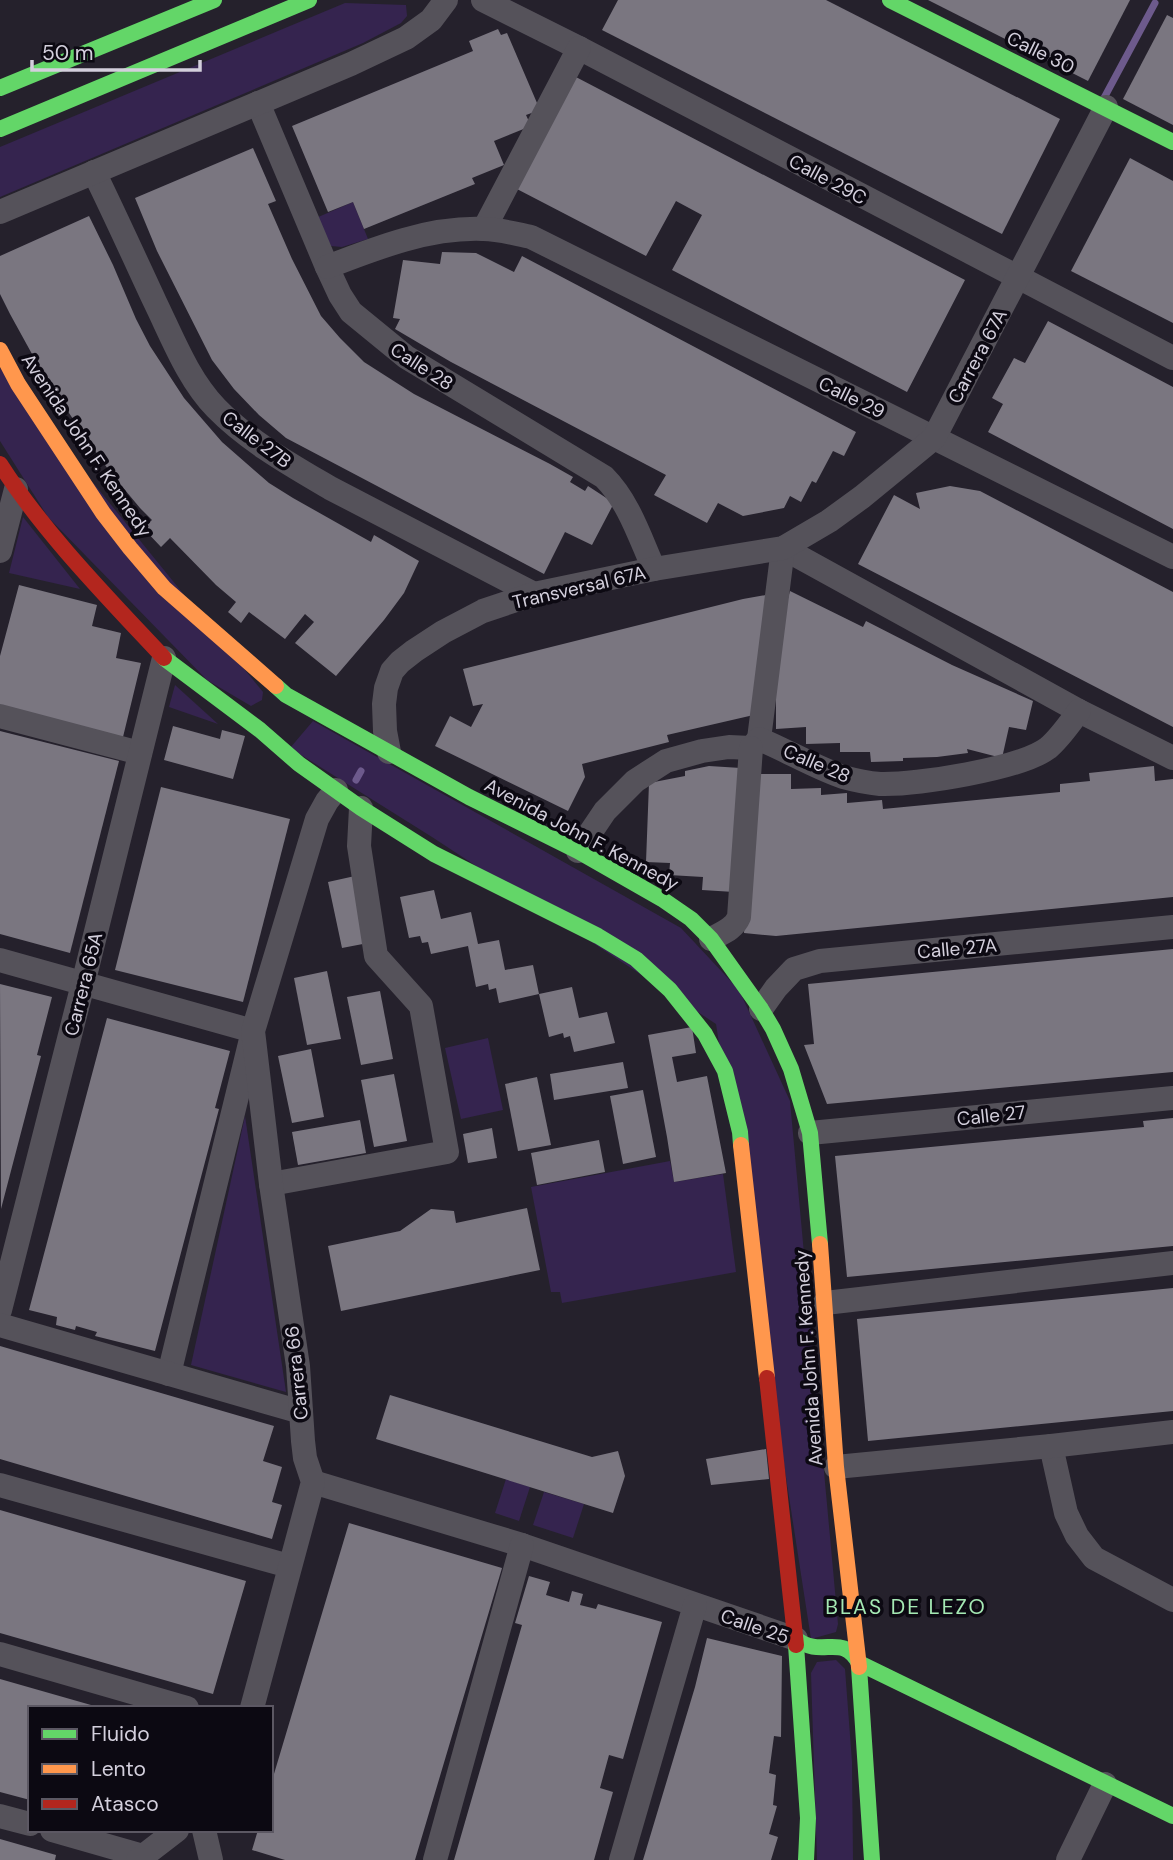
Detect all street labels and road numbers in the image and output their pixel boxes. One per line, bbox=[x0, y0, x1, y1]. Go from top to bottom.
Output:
street label: Calle 30 bbox=[1003, 25, 1079, 80]
street label: Calle 29C bbox=[785, 149, 871, 210]
street label: Carrera 67A bbox=[942, 304, 1013, 408]
street label: Calle 28 bbox=[385, 337, 458, 396]
street label: Avenida John F. Kennedy bbox=[16, 349, 158, 542]
street label: Calle 29 bbox=[814, 371, 889, 424]
street label: Calle 27B bbox=[217, 405, 296, 474]
street label: Transversal 67A bbox=[510, 560, 649, 615]
street label: Calle 28 bbox=[779, 738, 854, 789]
street label: Avenida John F. Kennedy bbox=[480, 773, 684, 897]
street label: Carrera 65A bbox=[59, 929, 109, 1038]
street label: Calle 27A bbox=[916, 933, 998, 964]
street label: Calle 27 bbox=[955, 1099, 1027, 1132]
street label: Avenida John F. Kennedy bbox=[788, 1249, 829, 1467]
street label: Carrera 66 bbox=[279, 1325, 314, 1421]
street label: Calle 25 bbox=[717, 1603, 792, 1650]

